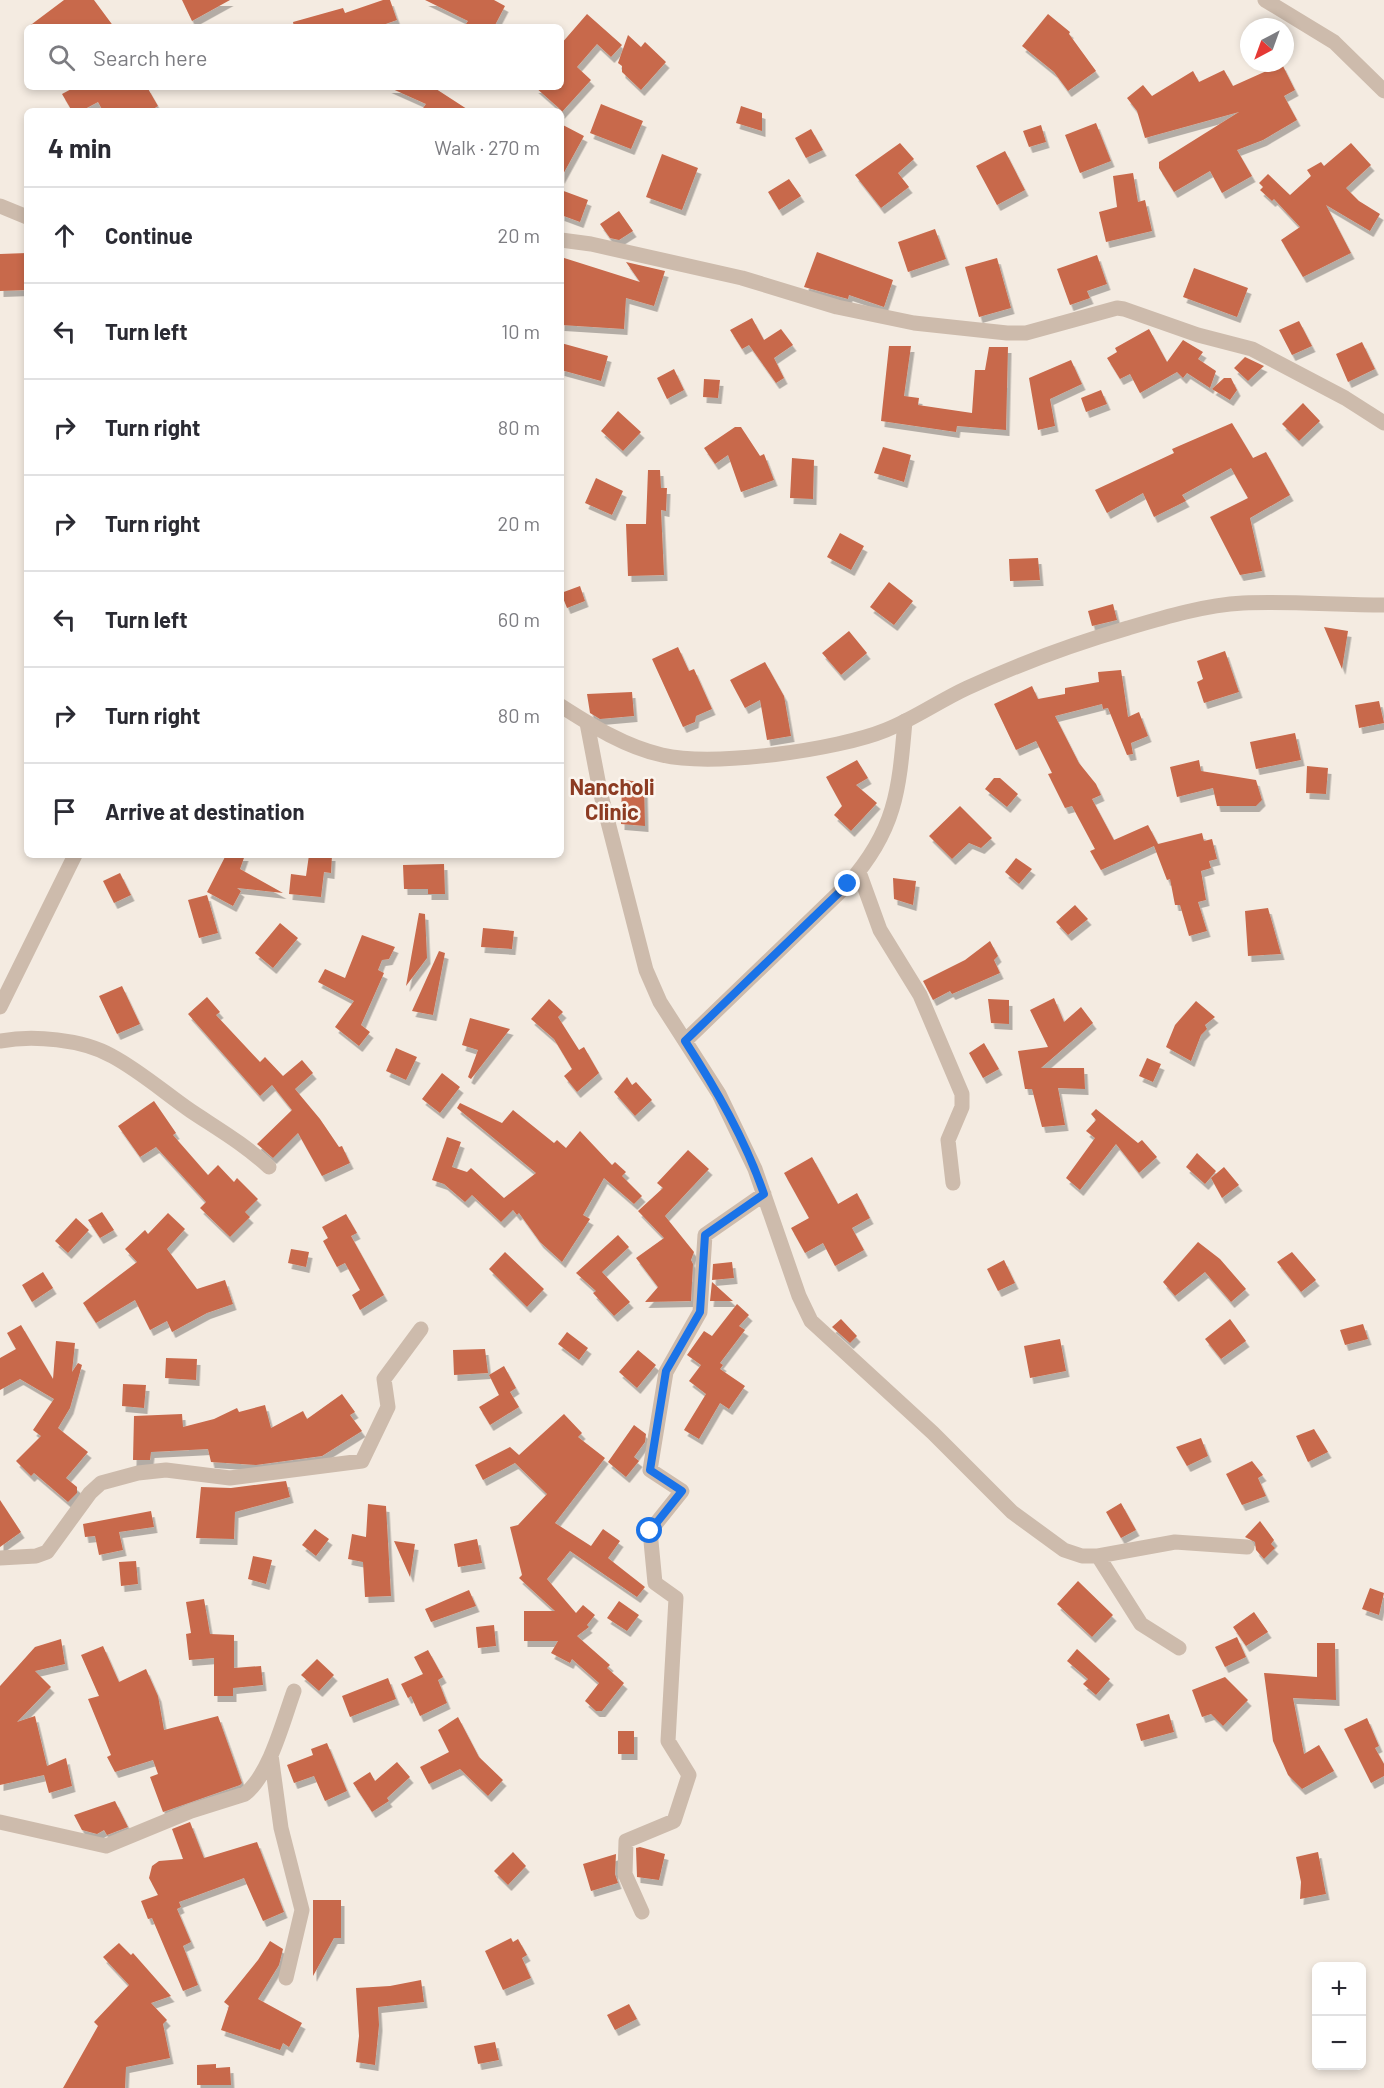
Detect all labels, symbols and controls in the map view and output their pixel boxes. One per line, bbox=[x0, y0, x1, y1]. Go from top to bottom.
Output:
north arrow bbox=[1240, 18, 1294, 72]
search box bbox=[24, 24, 564, 90]
icon: search bbox=[45, 41, 78, 74]
text: Search here bbox=[93, 44, 207, 70]
text: 4 min bbox=[48, 132, 112, 163]
text: Walk · 270 m bbox=[434, 135, 540, 159]
icon: ahead bbox=[48, 219, 81, 252]
text: Continue bbox=[105, 222, 193, 248]
text: 20 m bbox=[497, 223, 540, 247]
icon: left bbox=[48, 315, 81, 348]
text: Turn left bbox=[105, 318, 188, 344]
text: 10 m bbox=[501, 319, 540, 343]
icon: right bbox=[48, 411, 81, 444]
text: Turn right bbox=[105, 414, 200, 440]
text: 80 m bbox=[498, 415, 540, 439]
icon: right bbox=[48, 507, 81, 540]
text: Turn right bbox=[105, 510, 200, 536]
text: 20 m bbox=[497, 511, 540, 535]
icon: left bbox=[48, 603, 81, 636]
text: Turn left bbox=[105, 606, 188, 632]
text: 60 m bbox=[498, 607, 540, 631]
icon: right bbox=[48, 699, 81, 732]
text: Turn right bbox=[105, 702, 200, 728]
text: 80 m bbox=[498, 703, 540, 727]
district label: Nancholi Clinic bbox=[569, 773, 655, 824]
icon: arrive bbox=[48, 795, 81, 828]
text: Arrive at destination bbox=[105, 798, 304, 824]
route end bbox=[834, 870, 860, 896]
route start bbox=[636, 1517, 662, 1543]
map controls bbox=[1312, 1962, 1366, 2070]
button: + bbox=[1312, 1962, 1366, 2016]
button: − bbox=[1312, 2016, 1366, 2070]

